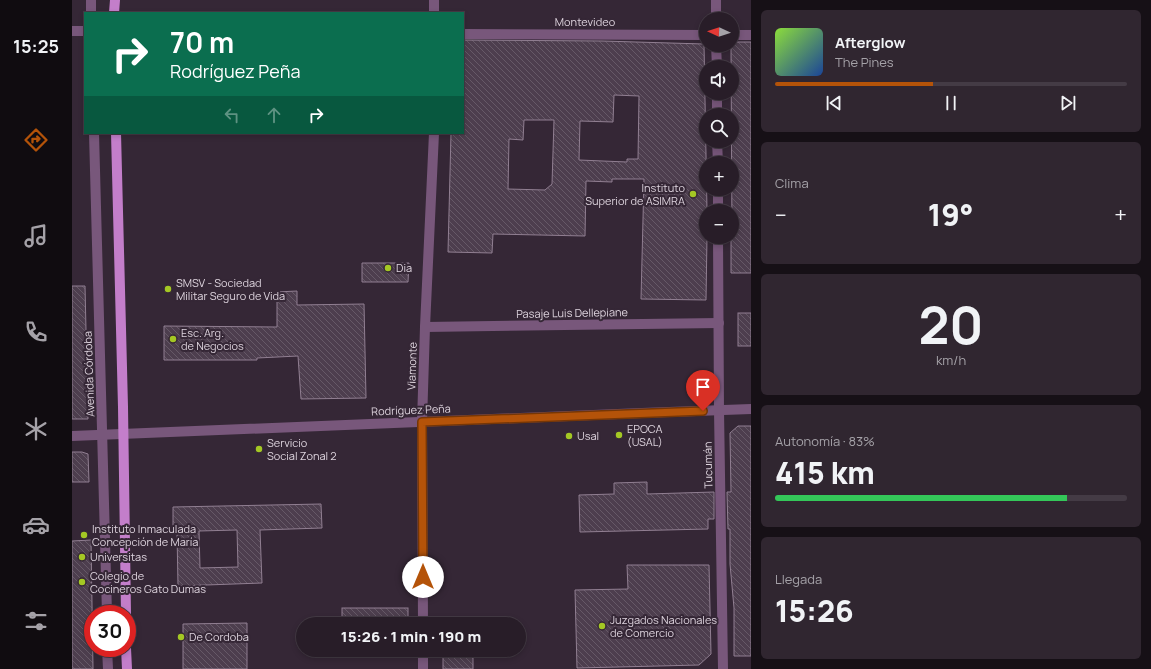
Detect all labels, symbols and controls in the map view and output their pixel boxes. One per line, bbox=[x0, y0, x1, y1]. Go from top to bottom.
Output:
north arrow bbox=[699, 12, 739, 52]
map controls bbox=[699, 12, 739, 244]
street label: Montevideo bbox=[555, 14, 616, 29]
text: 70 m bbox=[170, 23, 234, 61]
icon: right bbox=[104, 28, 156, 80]
text: Afterglow bbox=[835, 32, 906, 53]
text: 15:25 bbox=[13, 34, 59, 58]
text: The Pines bbox=[835, 53, 894, 71]
text: Rodríguez Peña bbox=[170, 59, 300, 83]
button: sound bbox=[699, 60, 739, 100]
icon: previous bbox=[823, 92, 845, 114]
icon: pause bbox=[940, 92, 962, 114]
icon: next bbox=[1057, 92, 1079, 114]
icon: left bbox=[221, 104, 243, 126]
icon: ahead bbox=[263, 104, 285, 126]
icon: right bbox=[305, 104, 327, 126]
button: search bbox=[699, 108, 739, 148]
icon: directions bbox=[22, 126, 50, 154]
button: + bbox=[699, 156, 739, 196]
text: Clima bbox=[775, 174, 809, 192]
place label: Instituto Superior de ASIMRA bbox=[585, 180, 685, 208]
marker: Instituto Superior de ASIMRA bbox=[688, 189, 698, 199]
text: 19° bbox=[928, 194, 973, 235]
text: − bbox=[775, 200, 787, 230]
text: + bbox=[1114, 200, 1127, 230]
button: − bbox=[699, 204, 739, 244]
icon: music bbox=[22, 222, 50, 250]
place label: Dia bbox=[396, 260, 412, 275]
marker: Dia bbox=[383, 263, 393, 273]
place label: SMSV - Sociedad Militar Seguro de Vida bbox=[176, 275, 285, 303]
marker: SMSV - Sociedad Militar Seguro de Vida bbox=[163, 284, 173, 294]
text: 20 bbox=[918, 289, 984, 360]
street label: Pasaje Luis Dellepiane bbox=[516, 304, 629, 321]
icon: phone bbox=[22, 318, 50, 346]
place label: Esc. Arg. de Negocios bbox=[181, 325, 244, 353]
street label: Avenida Córdoba bbox=[80, 331, 97, 417]
marker: Esc. Arg. de Negocios bbox=[168, 334, 178, 344]
street label: Viamonte bbox=[403, 341, 420, 390]
text: km/h bbox=[936, 351, 966, 369]
pin bbox=[686, 370, 720, 411]
icon: arrive bbox=[692, 376, 714, 398]
street label: Rodríguez Peña bbox=[371, 401, 451, 418]
icon: climate bbox=[22, 415, 50, 443]
place label: EPOCA (USAL) bbox=[627, 421, 663, 449]
place label: Usal bbox=[577, 428, 599, 443]
marker: EPOCA (USAL) bbox=[614, 430, 624, 440]
marker: Usal bbox=[564, 431, 574, 441]
text: Autonomía · 83% bbox=[775, 432, 875, 450]
place label: Servicio Social Zonal 2 bbox=[267, 435, 337, 463]
street label: Tucumán bbox=[700, 441, 715, 489]
marker: Servicio Social Zonal 2 bbox=[254, 444, 264, 454]
text: 415 km bbox=[775, 452, 875, 493]
icon: car bbox=[22, 511, 50, 539]
place label: Instituto Inmaculada Concepción de María bbox=[92, 521, 198, 549]
marker: Instituto Inmaculada Concepción de María bbox=[79, 530, 89, 540]
place label: Universitas bbox=[90, 549, 147, 564]
marker: Universitas bbox=[77, 552, 87, 562]
position arrow bbox=[402, 556, 444, 598]
place label: Colegio de Cocineros Gato Dumas bbox=[90, 568, 206, 596]
text: Llegada bbox=[775, 570, 822, 588]
marker: Colegio de Cocineros Gato Dumas bbox=[77, 577, 87, 587]
text: 15:26 bbox=[775, 590, 854, 631]
speed limit sign: 30 bbox=[84, 605, 136, 657]
icon: filters bbox=[22, 607, 50, 635]
place label: Juzgados Nacionales de Comercio bbox=[610, 612, 717, 640]
marker: Juzgados Nacionales de Comercio bbox=[597, 621, 607, 631]
text: 15:26 · 1 min · 190 m bbox=[341, 626, 481, 647]
place label: De Cordoba bbox=[189, 629, 249, 644]
marker: De Cordoba bbox=[176, 632, 186, 642]

